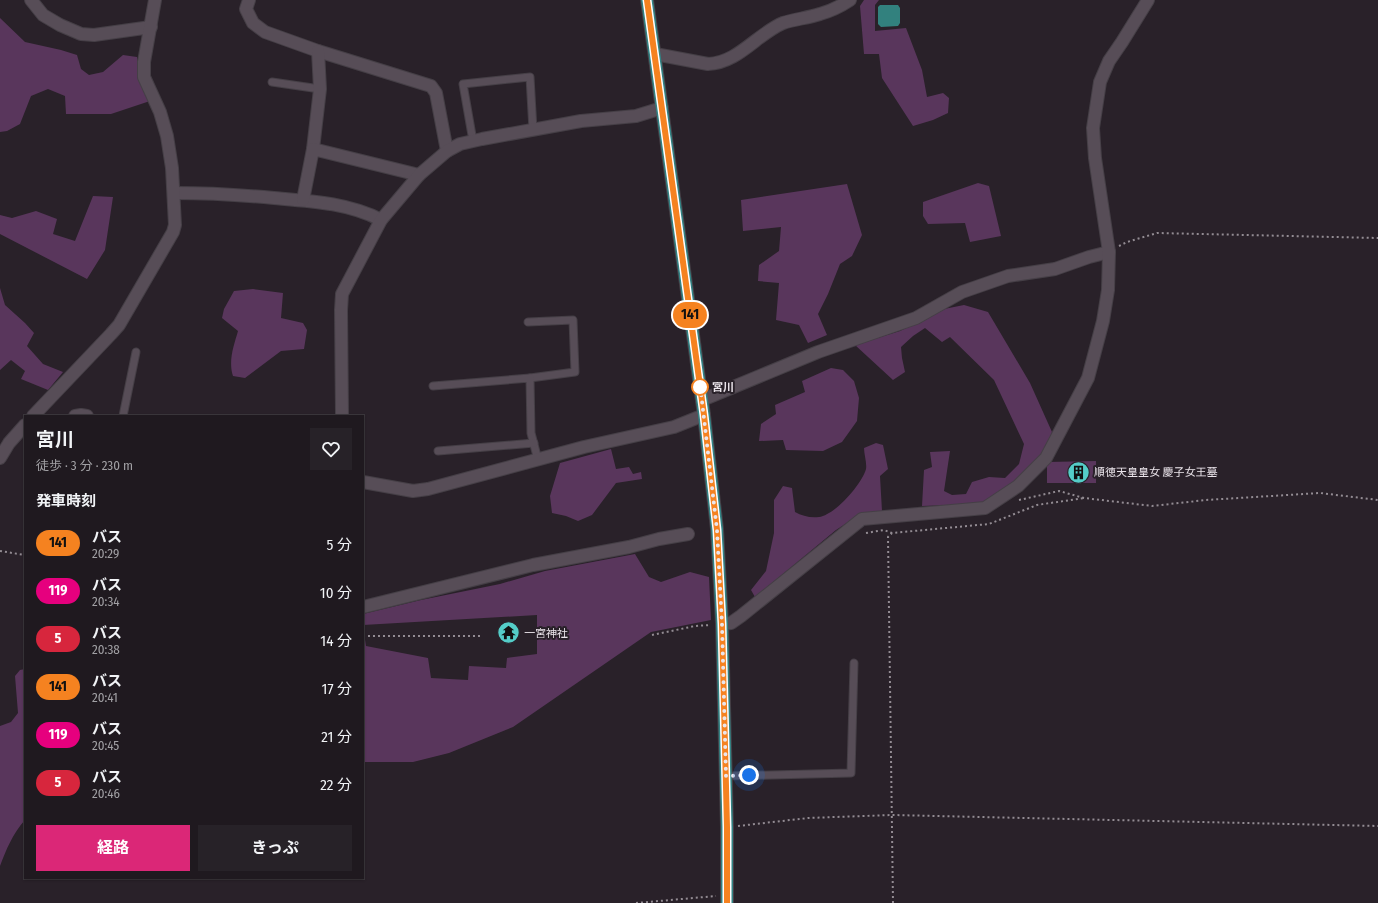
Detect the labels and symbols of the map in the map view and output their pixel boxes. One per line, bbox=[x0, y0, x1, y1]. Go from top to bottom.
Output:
line badge: 141 bbox=[667, 302, 713, 328]
marker: 宮川 bbox=[691, 378, 709, 396]
place label: 宮川 bbox=[712, 381, 734, 394]
building icon: 順徳天皇皇女 慶子女王墓 bbox=[1066, 459, 1092, 485]
place label: 順徳天皇皇女 慶子女王墓 bbox=[1094, 466, 1218, 479]
temple icon: 一宮神社 bbox=[495, 620, 521, 646]
place label: 一宮神社 bbox=[524, 627, 568, 640]
your location bbox=[739, 765, 759, 785]

